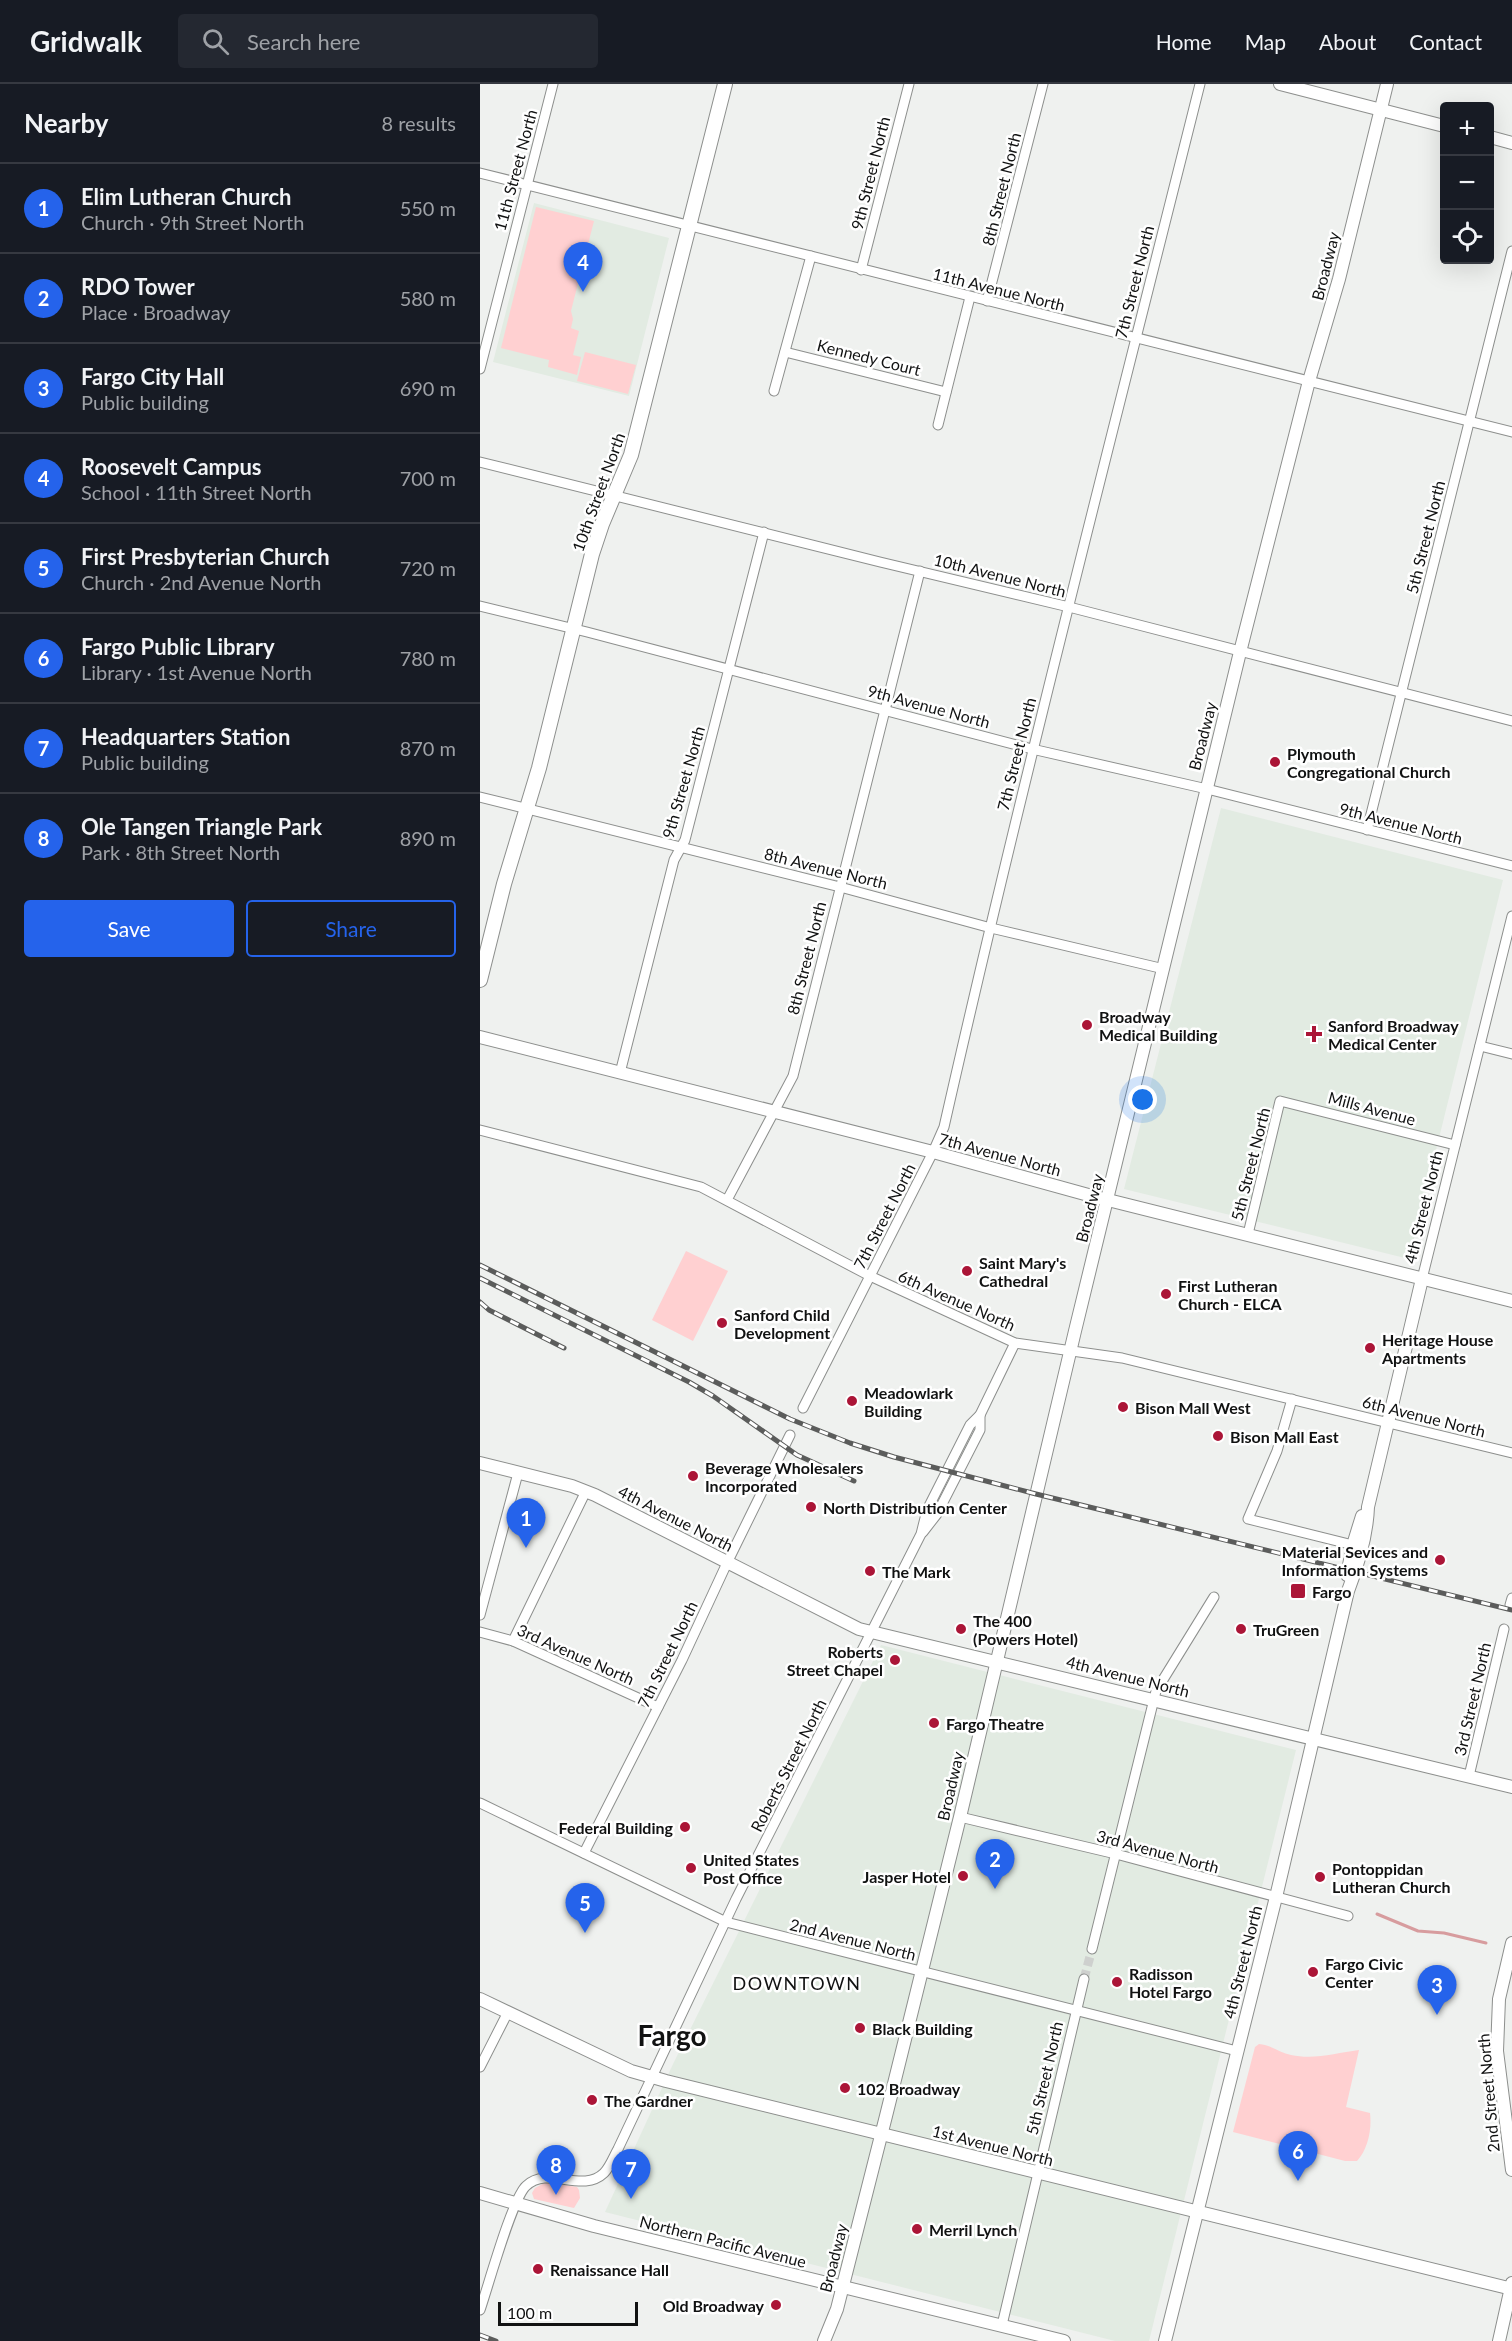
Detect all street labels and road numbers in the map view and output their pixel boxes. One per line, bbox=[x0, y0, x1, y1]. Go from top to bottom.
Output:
street label: 11th Street North bbox=[490, 107, 540, 233]
street label: 9th Street North bbox=[847, 115, 893, 231]
street label: 8th Street North bbox=[978, 131, 1024, 247]
street label: 7th Street North bbox=[1111, 224, 1157, 340]
street label: Broadway bbox=[1307, 229, 1343, 302]
street label: 11th Avenue North bbox=[931, 263, 1067, 315]
street label: Kennedy Court bbox=[815, 335, 923, 379]
street label: 10th Street North bbox=[568, 430, 628, 554]
street label: 5th Street North bbox=[1402, 479, 1448, 595]
street label: 10th Avenue North bbox=[932, 549, 1068, 601]
street label: 9th Avenue North bbox=[866, 681, 992, 731]
street label: 7th Street North bbox=[993, 696, 1039, 812]
street label: Broadway bbox=[1184, 699, 1220, 772]
street label: 9th Street North bbox=[658, 724, 708, 840]
street label: 9th Avenue North bbox=[1338, 799, 1464, 847]
street label: 8th Avenue North bbox=[763, 844, 889, 892]
street label: 8th Street North bbox=[783, 900, 829, 1016]
street label: Mills Avenue bbox=[1326, 1087, 1418, 1129]
street label: 5th Street North bbox=[1227, 1106, 1273, 1222]
street label: 7th Avenue North bbox=[937, 1129, 1063, 1179]
street label: 4th Street North bbox=[1400, 1149, 1446, 1265]
street label: 7th Street North bbox=[849, 1160, 919, 1272]
street label: Broadway bbox=[1071, 1171, 1107, 1244]
street label: 6th Avenue North bbox=[896, 1266, 1018, 1334]
street label: 6th Avenue North bbox=[1361, 1392, 1487, 1440]
street label: 4th Avenue North bbox=[616, 1481, 736, 1555]
street label: 7th Street North bbox=[633, 1598, 701, 1710]
street label: 3rd Avenue North bbox=[515, 1620, 637, 1688]
street label: 3rd Street North bbox=[1450, 1641, 1494, 1757]
street label: 4th Avenue North bbox=[1065, 1652, 1191, 1700]
street label: Roberts Street North bbox=[746, 1695, 830, 1835]
street label: Broadway bbox=[933, 1749, 967, 1822]
street label: 3rd Avenue North bbox=[1095, 1826, 1221, 1876]
street label: 4th Street North bbox=[1219, 1904, 1265, 2020]
street label: 2nd Avenue North bbox=[788, 1914, 918, 1964]
street label: 5th Street North bbox=[1022, 2019, 1066, 2137]
street label: 2nd Street North bbox=[1473, 2033, 1503, 2153]
street label: 1st Avenue North bbox=[930, 2121, 1056, 2169]
street label: Northern Pacific Avenue bbox=[638, 2211, 808, 2271]
street label: Broadway bbox=[815, 2221, 851, 2294]

